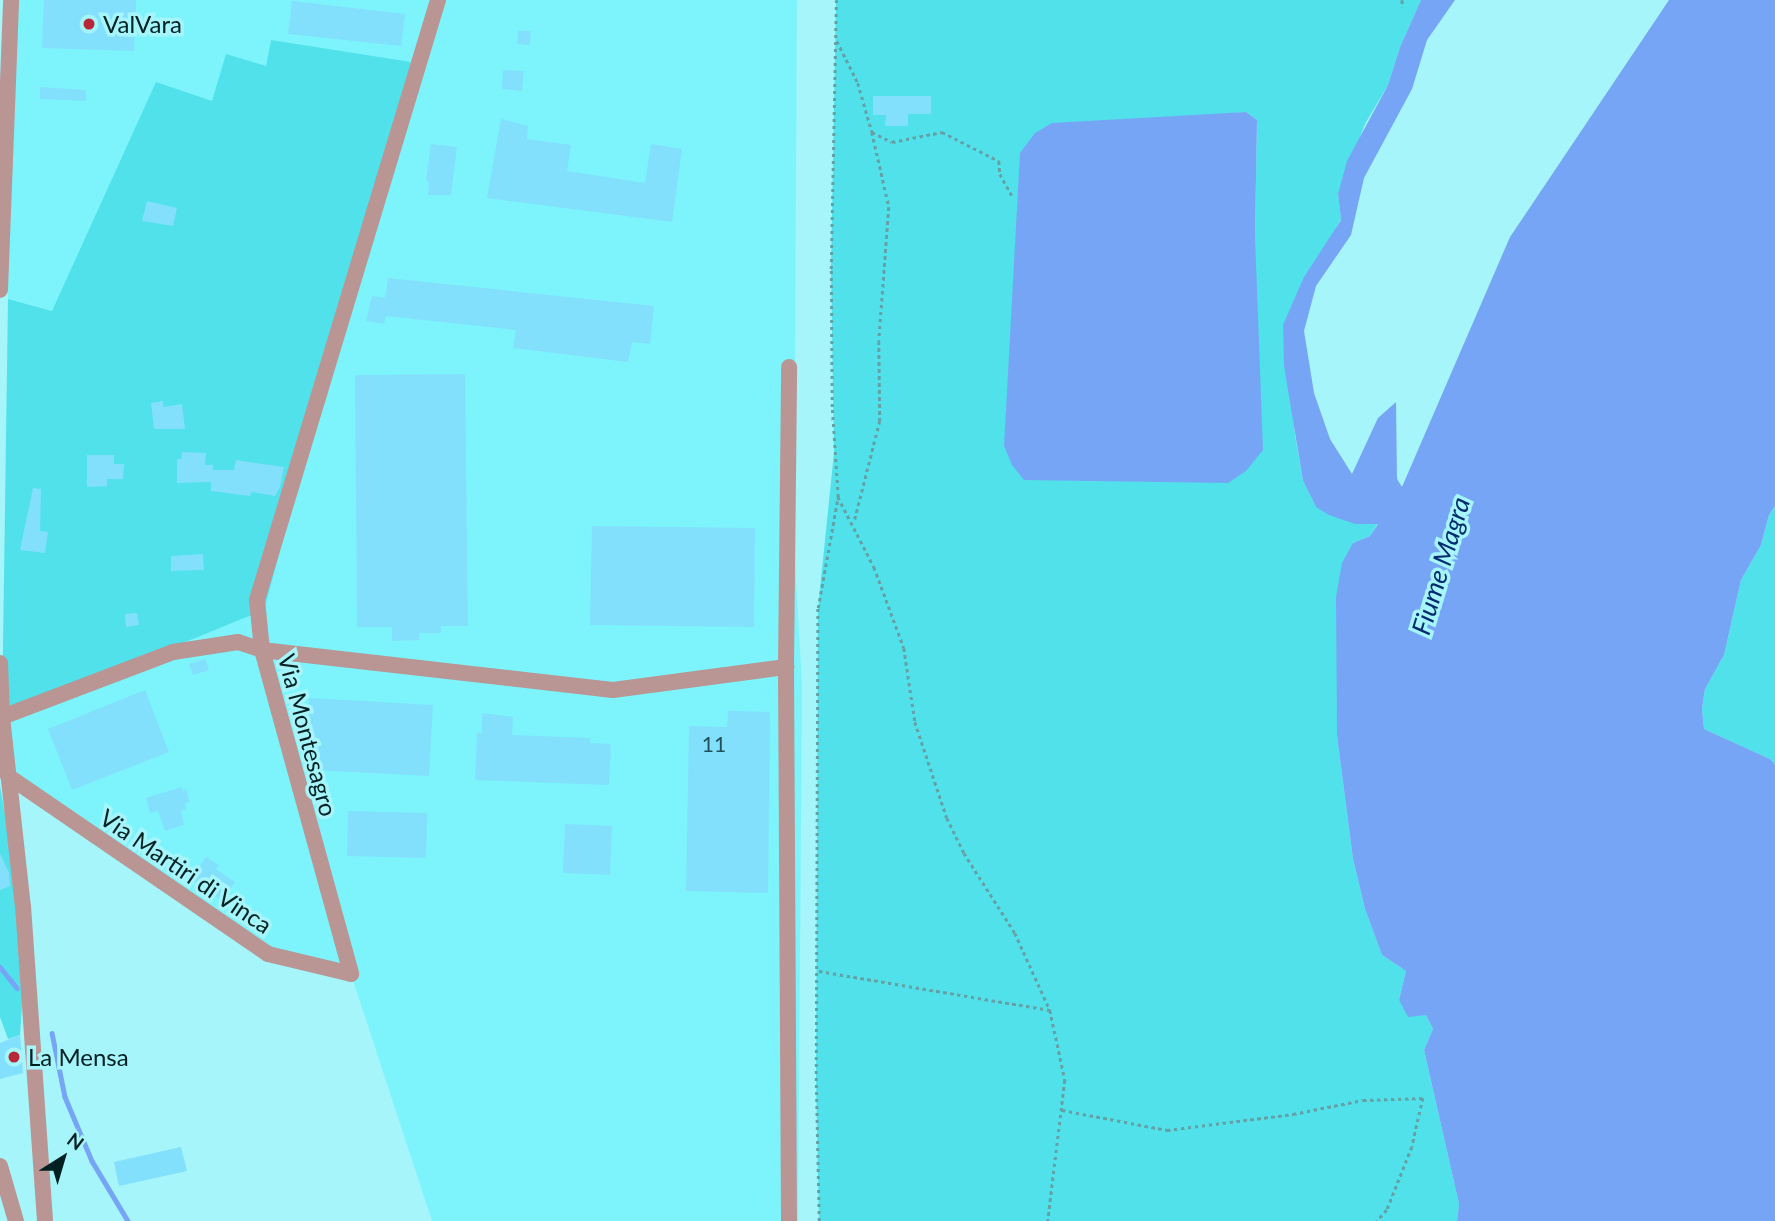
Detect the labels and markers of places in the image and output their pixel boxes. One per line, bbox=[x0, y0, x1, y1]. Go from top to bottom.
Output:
place label: ValVara bbox=[103, 10, 182, 38]
marker: ValVara bbox=[81, 16, 97, 32]
place label: La Mensa bbox=[28, 1043, 129, 1071]
marker: La Mensa bbox=[6, 1049, 22, 1065]

